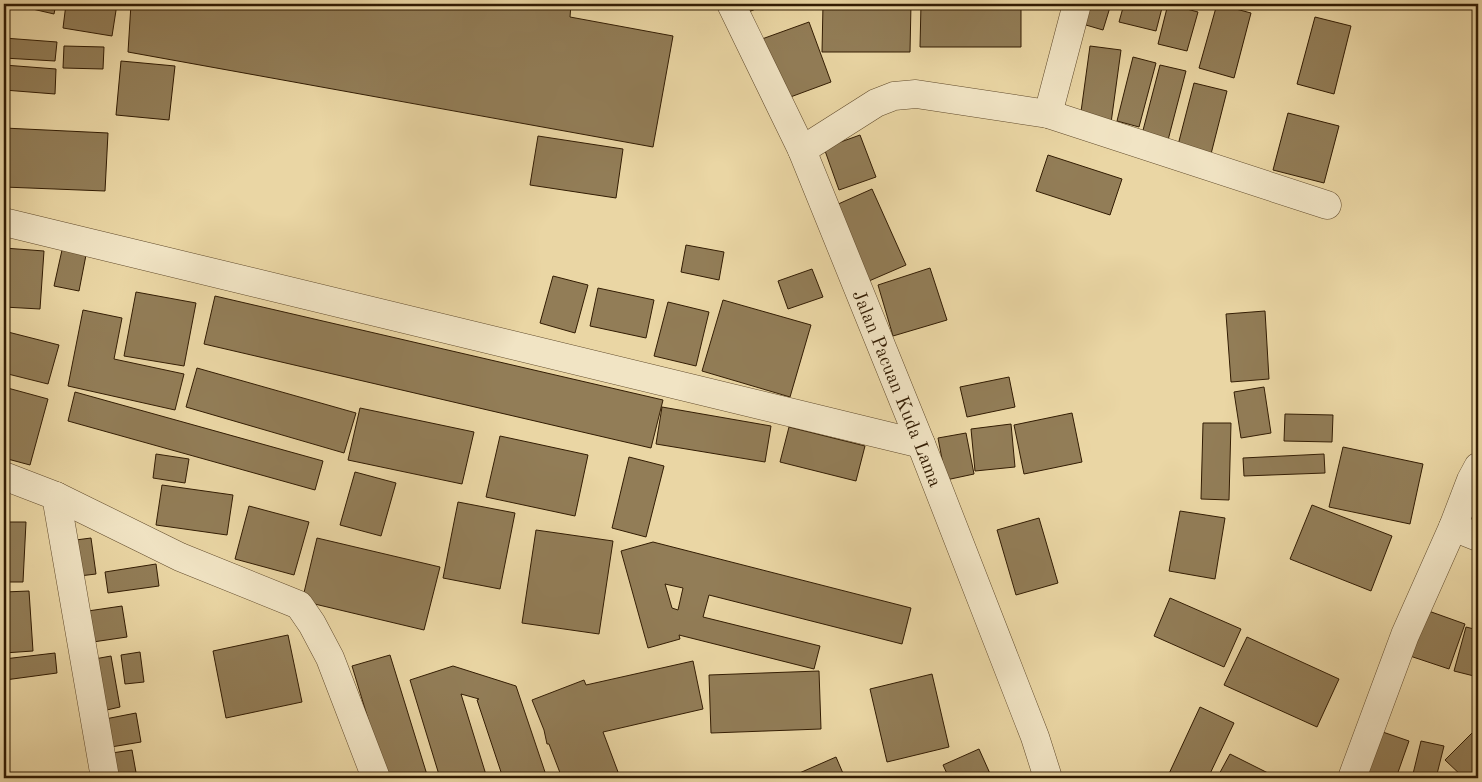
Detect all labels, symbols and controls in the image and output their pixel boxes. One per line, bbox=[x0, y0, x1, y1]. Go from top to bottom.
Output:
street label: Jalan Pacuan Kuda Lama bbox=[848, 288, 944, 491]

